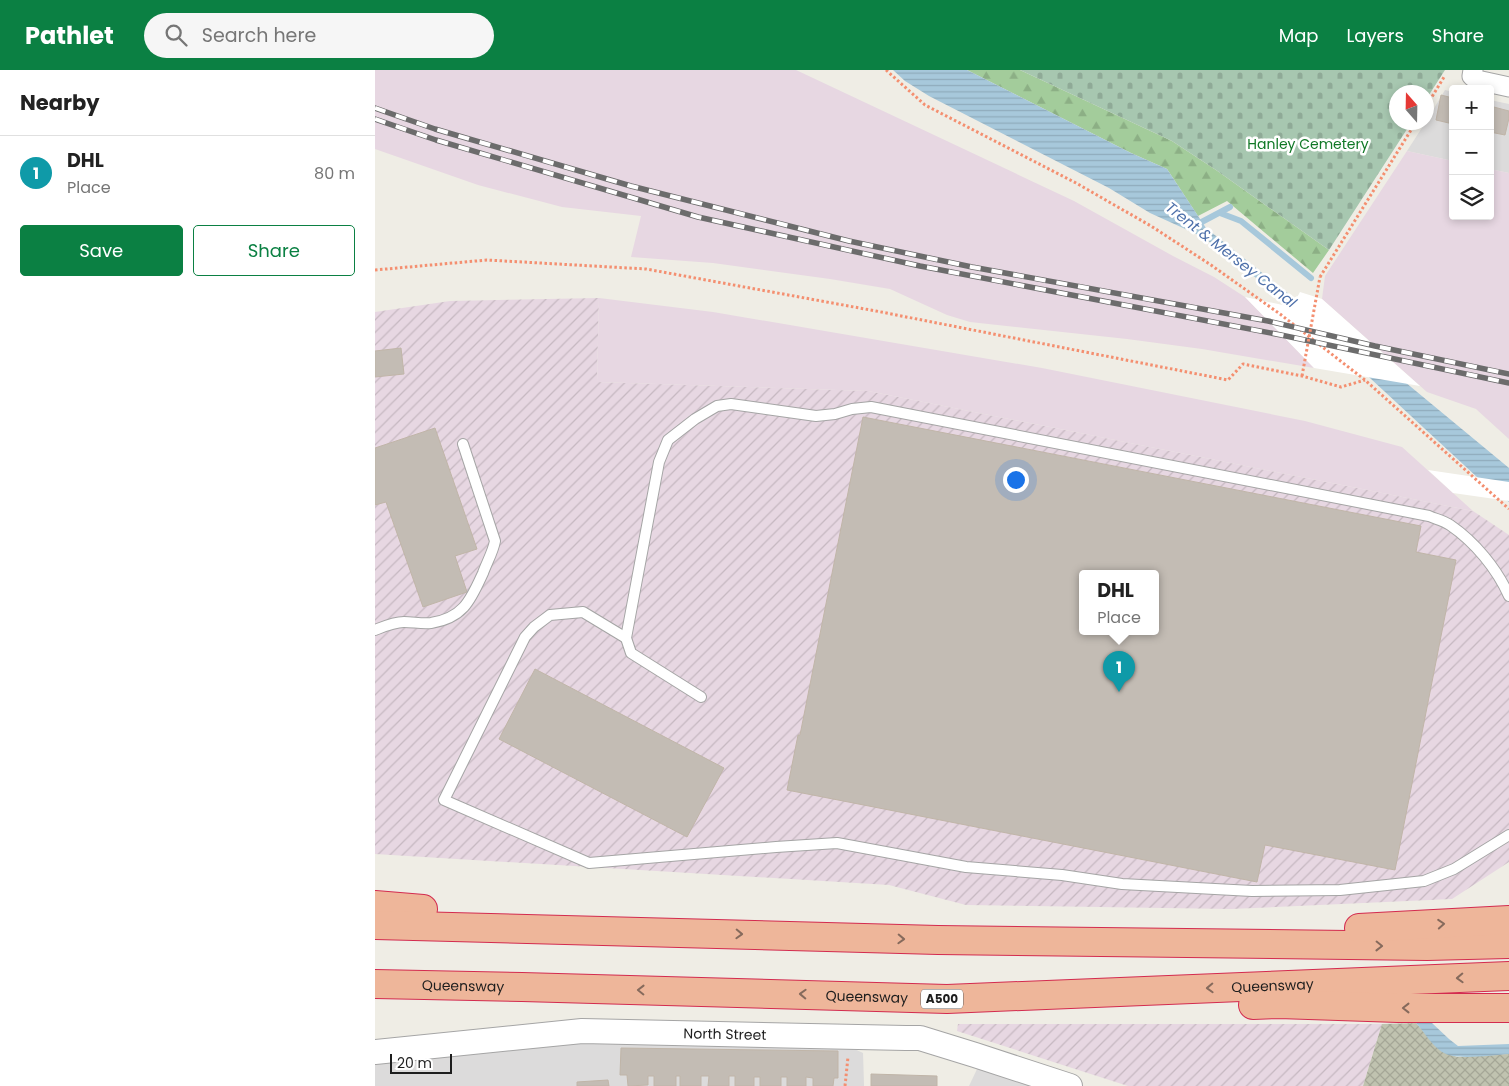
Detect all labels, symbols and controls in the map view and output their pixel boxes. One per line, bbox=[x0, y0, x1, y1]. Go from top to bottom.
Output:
search box bbox=[144, 13, 494, 58]
text: Pathlet bbox=[25, 19, 114, 52]
icon: search bbox=[162, 21, 190, 49]
text: Search here bbox=[202, 22, 316, 49]
text: Map bbox=[1279, 23, 1319, 48]
text: Layers bbox=[1347, 23, 1404, 48]
text: Share bbox=[1432, 23, 1484, 48]
north arrow bbox=[1389, 85, 1434, 130]
map controls bbox=[1449, 85, 1494, 220]
button: + bbox=[1449, 85, 1494, 130]
text: Nearby bbox=[20, 88, 100, 117]
button: − bbox=[1449, 130, 1494, 175]
park label: Hanley Cemetery bbox=[1247, 134, 1369, 154]
text: DHL bbox=[67, 147, 104, 174]
text: 1 bbox=[33, 162, 39, 185]
text: 80 m bbox=[314, 162, 355, 185]
button: layers bbox=[1449, 175, 1494, 220]
text: Place bbox=[67, 176, 111, 199]
water label: Trent & Mersey Canal bbox=[1161, 197, 1302, 313]
button: Save bbox=[20, 225, 183, 276]
button: Share bbox=[193, 225, 355, 276]
your location bbox=[1003, 467, 1029, 493]
popup bbox=[1079, 570, 1159, 635]
text: DHL bbox=[1097, 577, 1134, 604]
text: Place bbox=[1097, 606, 1141, 629]
pin: 1 bbox=[1103, 651, 1135, 692]
one-way arrow bbox=[1438, 919, 1446, 930]
one-way arrow bbox=[735, 929, 743, 940]
one-way arrow bbox=[898, 934, 905, 944]
one-way arrow bbox=[1375, 941, 1383, 951]
one-way arrow bbox=[1456, 973, 1464, 983]
street label: Queensway bbox=[1231, 974, 1314, 997]
street label: Queensway bbox=[422, 975, 505, 997]
one-way arrow bbox=[1206, 983, 1214, 993]
one-way arrow bbox=[637, 984, 645, 995]
street label: Queensway bbox=[825, 986, 908, 1008]
one-way arrow bbox=[799, 989, 807, 999]
road number: A500 bbox=[921, 990, 963, 1009]
one-way arrow bbox=[1402, 1003, 1410, 1013]
street label: North Street bbox=[683, 1023, 767, 1045]
scale bar bbox=[390, 1051, 453, 1074]
text: 20 m bbox=[397, 1053, 432, 1073]

